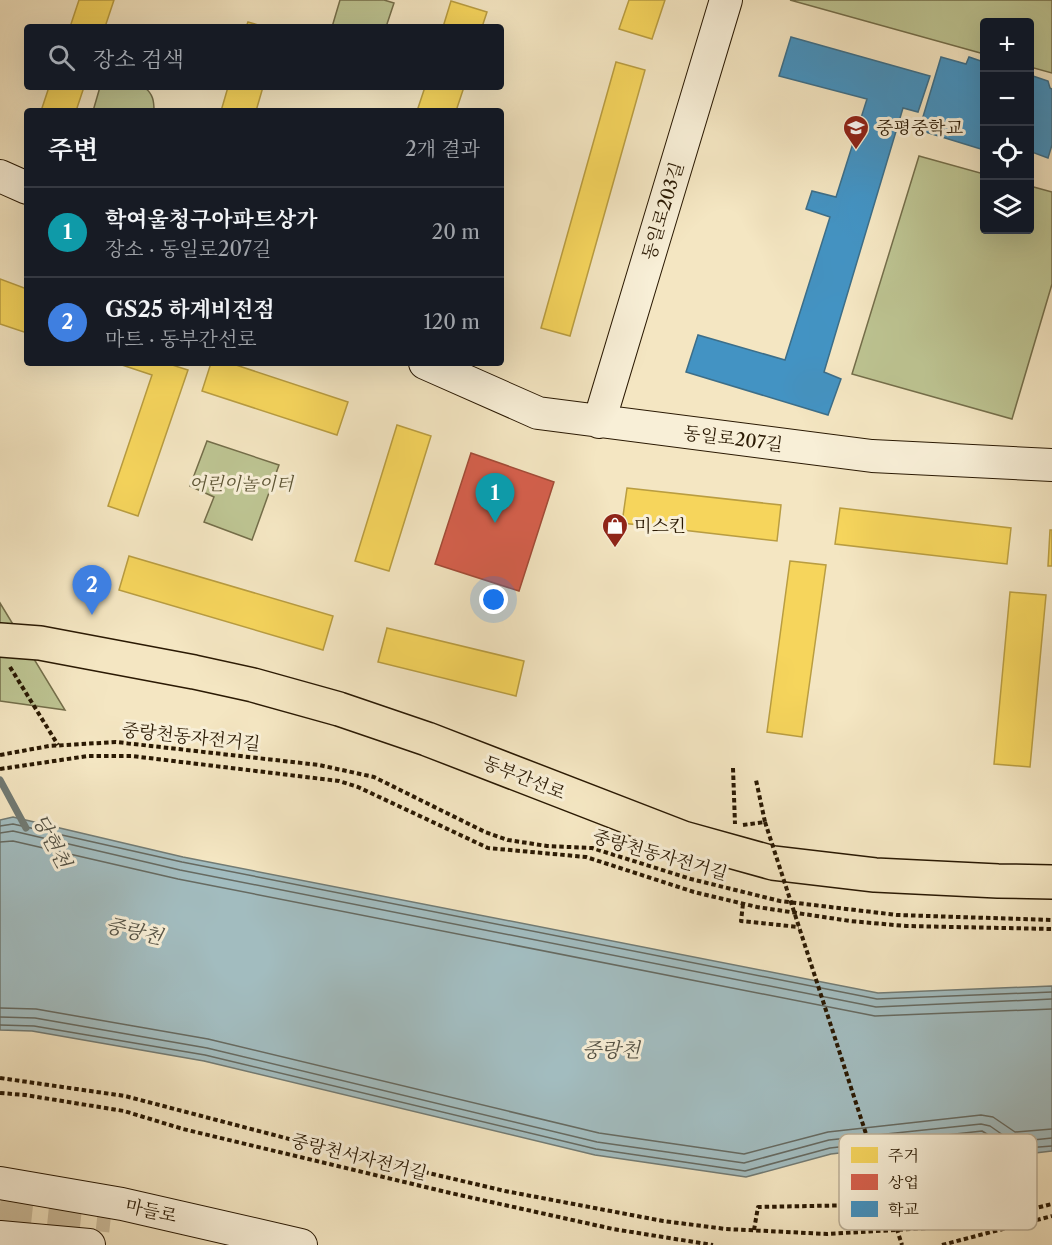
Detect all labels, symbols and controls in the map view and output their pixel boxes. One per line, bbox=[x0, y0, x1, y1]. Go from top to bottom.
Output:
map controls bbox=[980, 18, 1034, 234]
button: + bbox=[980, 18, 1034, 72]
search box bbox=[24, 24, 504, 90]
icon: search bbox=[45, 41, 78, 74]
text: 장소 검색 bbox=[93, 46, 184, 73]
button: − bbox=[980, 72, 1034, 126]
school or university icon: 중평중학교 bbox=[841, 113, 871, 151]
place label: 중평중학교 bbox=[876, 117, 964, 139]
button: locate bbox=[980, 126, 1034, 180]
text: 주변 bbox=[48, 134, 98, 166]
text: 2개 결과 bbox=[405, 137, 480, 161]
street label: 동일로203길 bbox=[638, 159, 688, 263]
button: layers bbox=[980, 180, 1034, 234]
text: 학여울청구아파트상가 bbox=[105, 206, 318, 233]
text: 1 bbox=[63, 220, 72, 244]
text: 20 m bbox=[432, 220, 480, 244]
text: 장소 · 동일로207길 bbox=[105, 237, 271, 261]
text: GS25 하계비전점 bbox=[105, 296, 275, 323]
text: 2 bbox=[62, 310, 73, 334]
text: 120 m bbox=[423, 310, 480, 334]
text: 마트 · 동부간선로 bbox=[105, 327, 257, 351]
street label: 동일로207길 bbox=[682, 422, 784, 456]
park label: 어린이놀이터 bbox=[189, 473, 295, 495]
pin: 1 bbox=[476, 474, 514, 523]
shop icon: 미스킨 bbox=[600, 511, 630, 549]
place label: 미스킨 bbox=[634, 515, 686, 537]
pin: 2 bbox=[72, 566, 112, 615]
your location bbox=[479, 585, 508, 614]
street label: 중랑천동자전거길 bbox=[121, 719, 261, 755]
street label: 동부간선로 bbox=[480, 752, 568, 804]
water label: 당현천 bbox=[28, 810, 77, 874]
street label: 중랑천동자전거길 bbox=[590, 825, 730, 885]
water label: 중랑천 bbox=[103, 913, 167, 950]
water label: 중랑천 bbox=[582, 1038, 642, 1062]
street label: 중랑천서자전거길 bbox=[289, 1129, 429, 1185]
legend bbox=[839, 1134, 1037, 1230]
text: 주거 bbox=[888, 1145, 919, 1165]
text: 상업 bbox=[888, 1172, 919, 1192]
street label: 마들로 bbox=[123, 1194, 179, 1228]
text: 학교 bbox=[888, 1199, 919, 1219]

